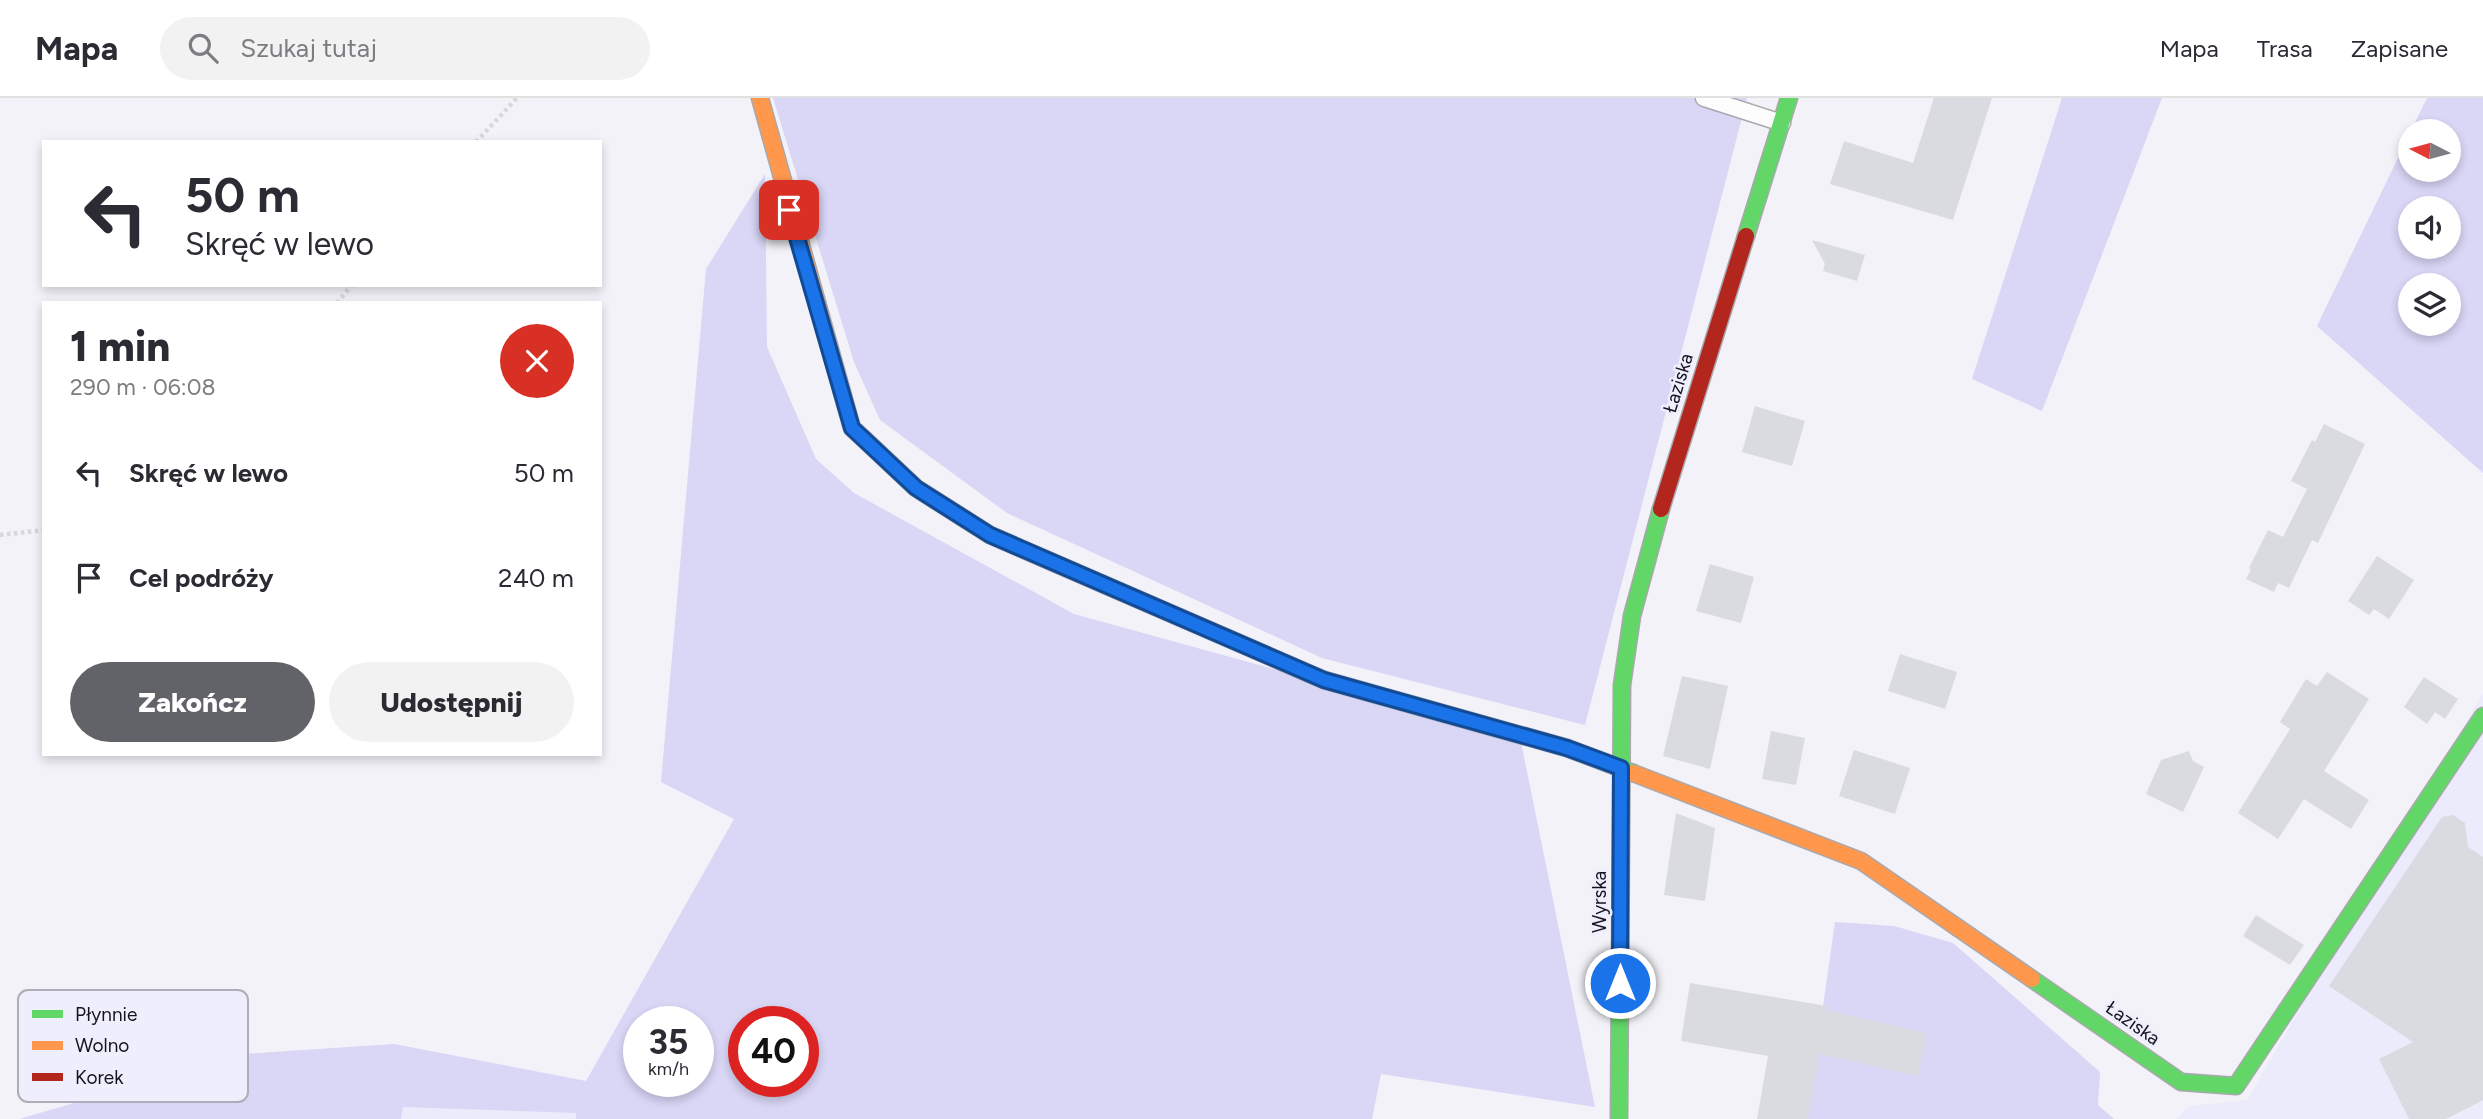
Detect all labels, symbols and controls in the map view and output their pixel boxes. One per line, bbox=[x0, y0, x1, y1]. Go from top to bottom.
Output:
search box bbox=[160, 17, 650, 80]
text: Mapa bbox=[35, 29, 118, 68]
icon: search bbox=[184, 29, 222, 67]
text: Szukaj tutaj bbox=[240, 32, 377, 64]
text: Mapa bbox=[2160, 34, 2219, 63]
text: Trasa bbox=[2257, 34, 2313, 63]
text: Zapisane bbox=[2351, 34, 2448, 63]
north arrow bbox=[2398, 119, 2460, 182]
map controls bbox=[2398, 119, 2461, 336]
text: 50 m bbox=[185, 165, 300, 224]
icon: left bbox=[70, 168, 161, 259]
pin bbox=[759, 180, 819, 240]
icon: arrive bbox=[770, 191, 808, 229]
button: sound bbox=[2398, 196, 2461, 259]
text: Skręć w lewo bbox=[185, 225, 374, 263]
button: layers bbox=[2398, 273, 2461, 336]
text: 1 min bbox=[70, 321, 170, 372]
button: close bbox=[500, 324, 574, 398]
street label: Łaziska bbox=[1658, 351, 1698, 415]
text: 290 m · 06:08 bbox=[70, 373, 216, 401]
icon: left bbox=[70, 454, 108, 492]
text: Skręć w lewo bbox=[129, 457, 288, 489]
text: 50 m bbox=[514, 457, 574, 489]
icon: arrive bbox=[70, 559, 108, 597]
text: Cel podróży bbox=[129, 562, 273, 594]
text: 240 m bbox=[498, 562, 574, 594]
button: Zakończ bbox=[70, 662, 315, 742]
button: Udostępnij bbox=[329, 662, 574, 742]
street label: Wyrska bbox=[1588, 871, 1611, 933]
position arrow bbox=[1583, 946, 1657, 1020]
legend bbox=[18, 990, 248, 1102]
street label: Łaziska bbox=[2101, 996, 2165, 1050]
text: Płynnie bbox=[75, 1003, 137, 1026]
speed limit sign: 40 bbox=[728, 1006, 819, 1097]
text: 35 bbox=[649, 1021, 688, 1063]
text: Wolno bbox=[75, 1034, 129, 1057]
text: km/h bbox=[648, 1058, 689, 1080]
text: Korek bbox=[75, 1066, 124, 1089]

